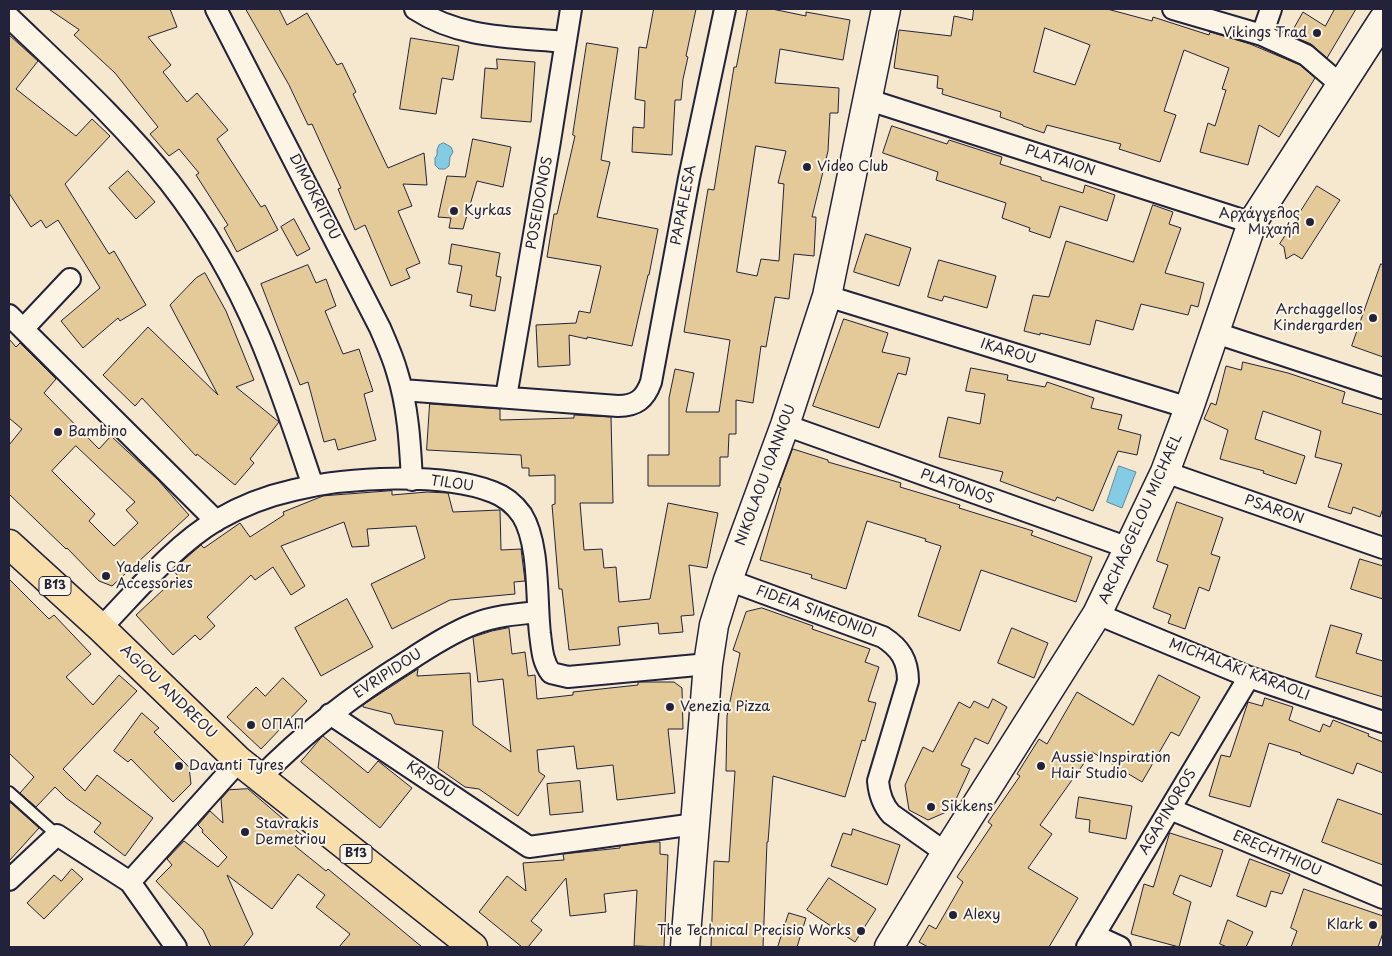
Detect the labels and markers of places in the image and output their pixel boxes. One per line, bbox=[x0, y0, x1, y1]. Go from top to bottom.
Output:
place label: Vikings Trad bbox=[1223, 25, 1307, 41]
marker: Vikings Trad bbox=[1311, 27, 1323, 39]
place label: Video Club bbox=[817, 159, 888, 175]
marker: Video Club bbox=[801, 161, 813, 173]
place label: Kyrkas bbox=[464, 203, 511, 219]
marker: Kyrkas bbox=[448, 205, 460, 217]
place label: Αρχάγγελος Μιχαήλ bbox=[1219, 206, 1300, 238]
marker: Αρχάγγελος Μιχαήλ bbox=[1304, 216, 1316, 228]
place label: Archaggellos Kindergarden bbox=[1273, 302, 1363, 334]
marker: Archaggellos Kindergarden bbox=[1367, 312, 1379, 324]
place label: Bambino bbox=[68, 424, 127, 440]
marker: Bambino bbox=[52, 426, 64, 438]
place label: Yadelis Car Accessories bbox=[116, 560, 193, 592]
marker: Yadelis Car Accessories bbox=[100, 570, 112, 582]
place label: Venezia Pizza bbox=[680, 699, 770, 715]
marker: Venezia Pizza bbox=[664, 701, 676, 713]
place label: ΟΠΑΠ bbox=[261, 717, 304, 733]
marker: ΟΠΑΠ bbox=[245, 719, 257, 731]
place label: Aussie Inspiration Hair Studio bbox=[1051, 750, 1171, 782]
place label: Davanti Tyres bbox=[189, 758, 284, 774]
marker: Davanti Tyres bbox=[173, 760, 185, 772]
marker: Aussie Inspiration Hair Studio bbox=[1035, 760, 1047, 772]
place label: Sikkens bbox=[941, 799, 993, 815]
marker: Sikkens bbox=[925, 801, 937, 813]
place label: Stavrakis Demetriou bbox=[255, 816, 326, 849]
marker: Stavrakis Demetriou bbox=[239, 826, 251, 838]
place label: Alexy bbox=[963, 907, 1000, 923]
marker: Alexy bbox=[947, 909, 959, 921]
place label: Klark bbox=[1327, 917, 1363, 933]
marker: Klark bbox=[1367, 919, 1379, 931]
place label: The Technical Precisio Works bbox=[657, 923, 851, 939]
marker: The Technical Precisio Works bbox=[855, 925, 867, 937]

